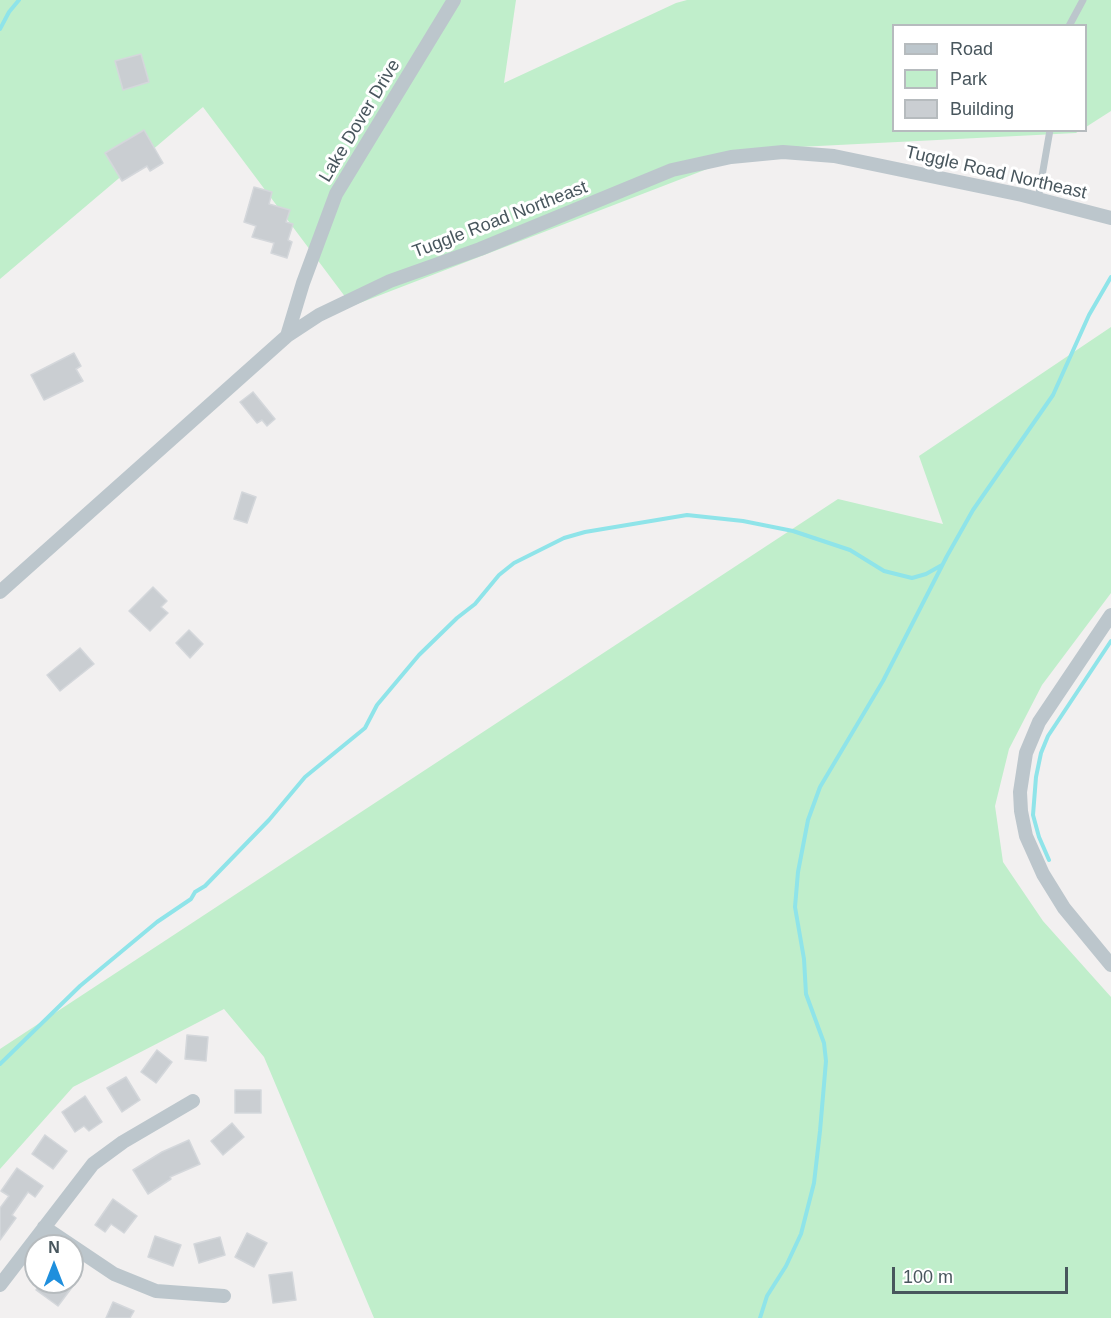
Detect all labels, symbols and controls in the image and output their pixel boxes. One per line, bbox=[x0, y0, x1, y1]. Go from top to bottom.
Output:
legend bbox=[892, 24, 1087, 132]
text: Road bbox=[950, 39, 993, 59]
street label: Lake Dover Drive bbox=[315, 56, 405, 186]
text: Park bbox=[950, 69, 987, 89]
text: Building bbox=[950, 99, 1014, 119]
street label: Tuggle Road Northeast bbox=[903, 142, 1089, 204]
street label: Tuggle Road Northeast bbox=[410, 177, 590, 263]
north arrow bbox=[24, 1234, 84, 1294]
text: N bbox=[48, 1239, 60, 1256]
scale bar bbox=[895, 1255, 1070, 1293]
text: 100 m bbox=[903, 1267, 953, 1287]

